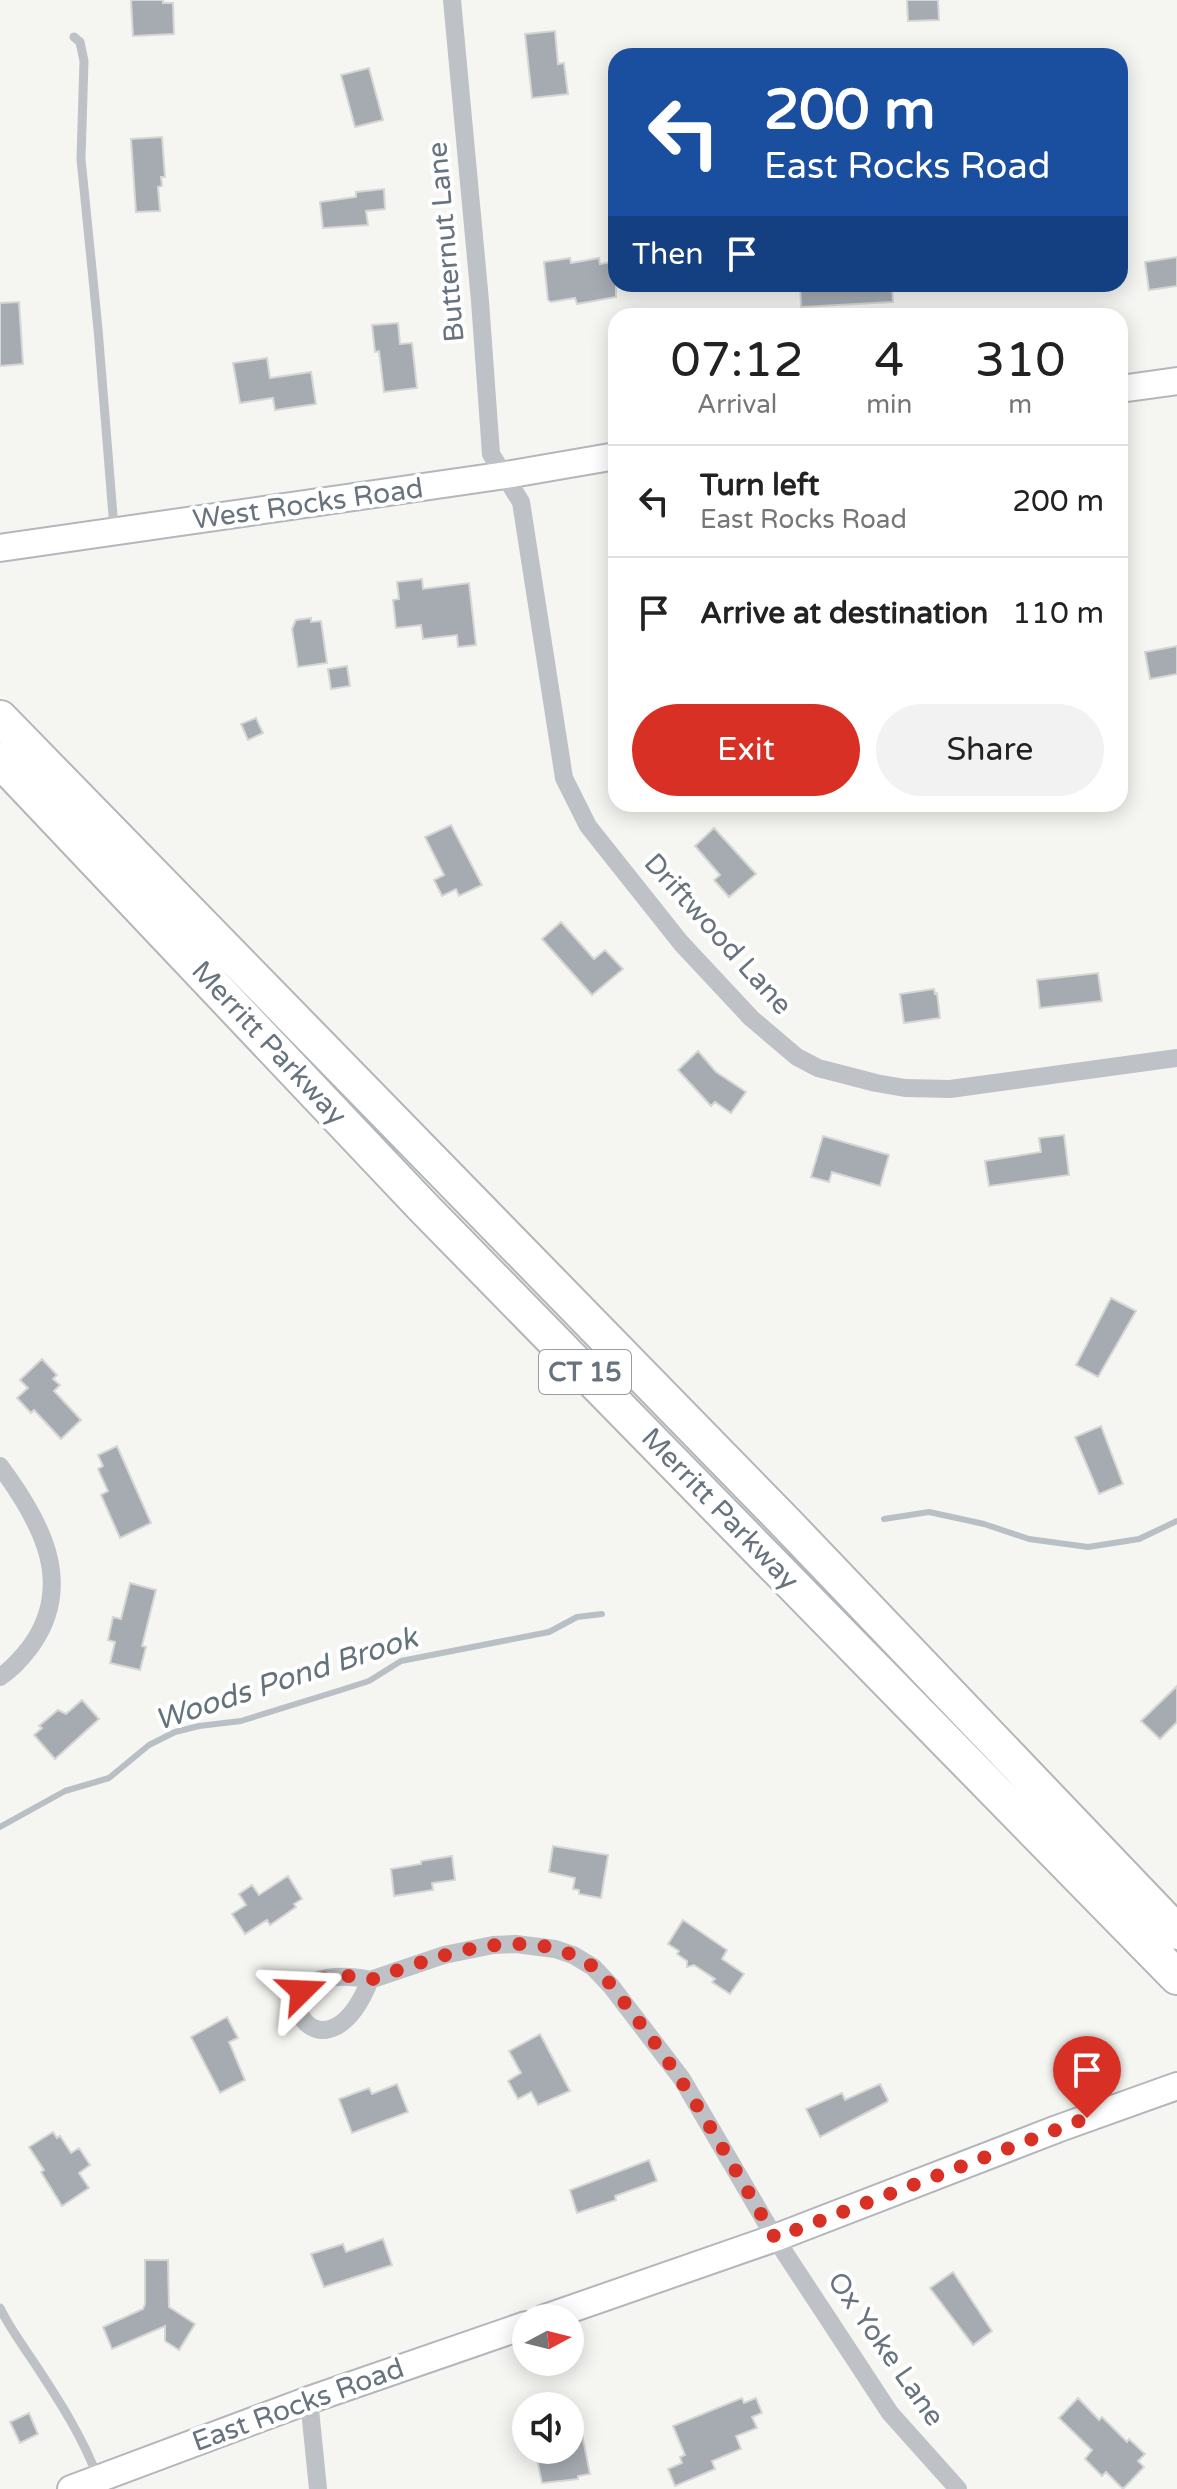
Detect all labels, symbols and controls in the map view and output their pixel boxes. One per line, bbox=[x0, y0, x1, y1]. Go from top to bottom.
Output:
text: 200 m bbox=[764, 77, 935, 144]
icon: left bbox=[632, 80, 736, 184]
street label: Butternut Lane bbox=[420, 141, 472, 343]
text: East Rocks Road bbox=[764, 145, 1050, 188]
icon: arrive bbox=[720, 232, 764, 276]
text: Then bbox=[632, 236, 704, 273]
text: 07:12 bbox=[671, 332, 804, 390]
text: 4 bbox=[874, 332, 904, 390]
text: 310 bbox=[975, 332, 1065, 390]
text: Arrival bbox=[697, 389, 777, 420]
text: min bbox=[866, 389, 912, 420]
text: m bbox=[1008, 389, 1032, 420]
text: Turn left bbox=[700, 467, 819, 504]
street label: West Rocks Road bbox=[191, 471, 425, 537]
icon: left bbox=[632, 479, 676, 523]
text: 200 m bbox=[1012, 483, 1104, 520]
text: East Rocks Road bbox=[700, 504, 907, 535]
icon: arrive bbox=[632, 591, 676, 635]
text: Arrive at destination bbox=[700, 595, 988, 632]
text: 110 m bbox=[1012, 595, 1104, 632]
button: Exit bbox=[632, 704, 860, 796]
button: Share bbox=[876, 704, 1104, 796]
street label: Driftwood Lane bbox=[637, 846, 799, 1022]
street label: Merritt Parkway bbox=[184, 954, 354, 1132]
road number: CT 15 bbox=[539, 1350, 631, 1394]
street label: Merritt Parkway bbox=[634, 1421, 806, 1597]
water label: Woods Pond Brook bbox=[150, 1618, 425, 1739]
position arrow bbox=[260, 1949, 344, 2033]
pin bbox=[1053, 2036, 1121, 2118]
icon: arrive bbox=[1065, 2048, 1109, 2092]
street label: Ox Yoke Lane bbox=[820, 2265, 952, 2433]
north arrow bbox=[512, 2304, 584, 2376]
map controls bbox=[512, 2304, 584, 2464]
street label: East Rocks Road bbox=[187, 2351, 409, 2459]
button: sound bbox=[512, 2392, 584, 2464]

